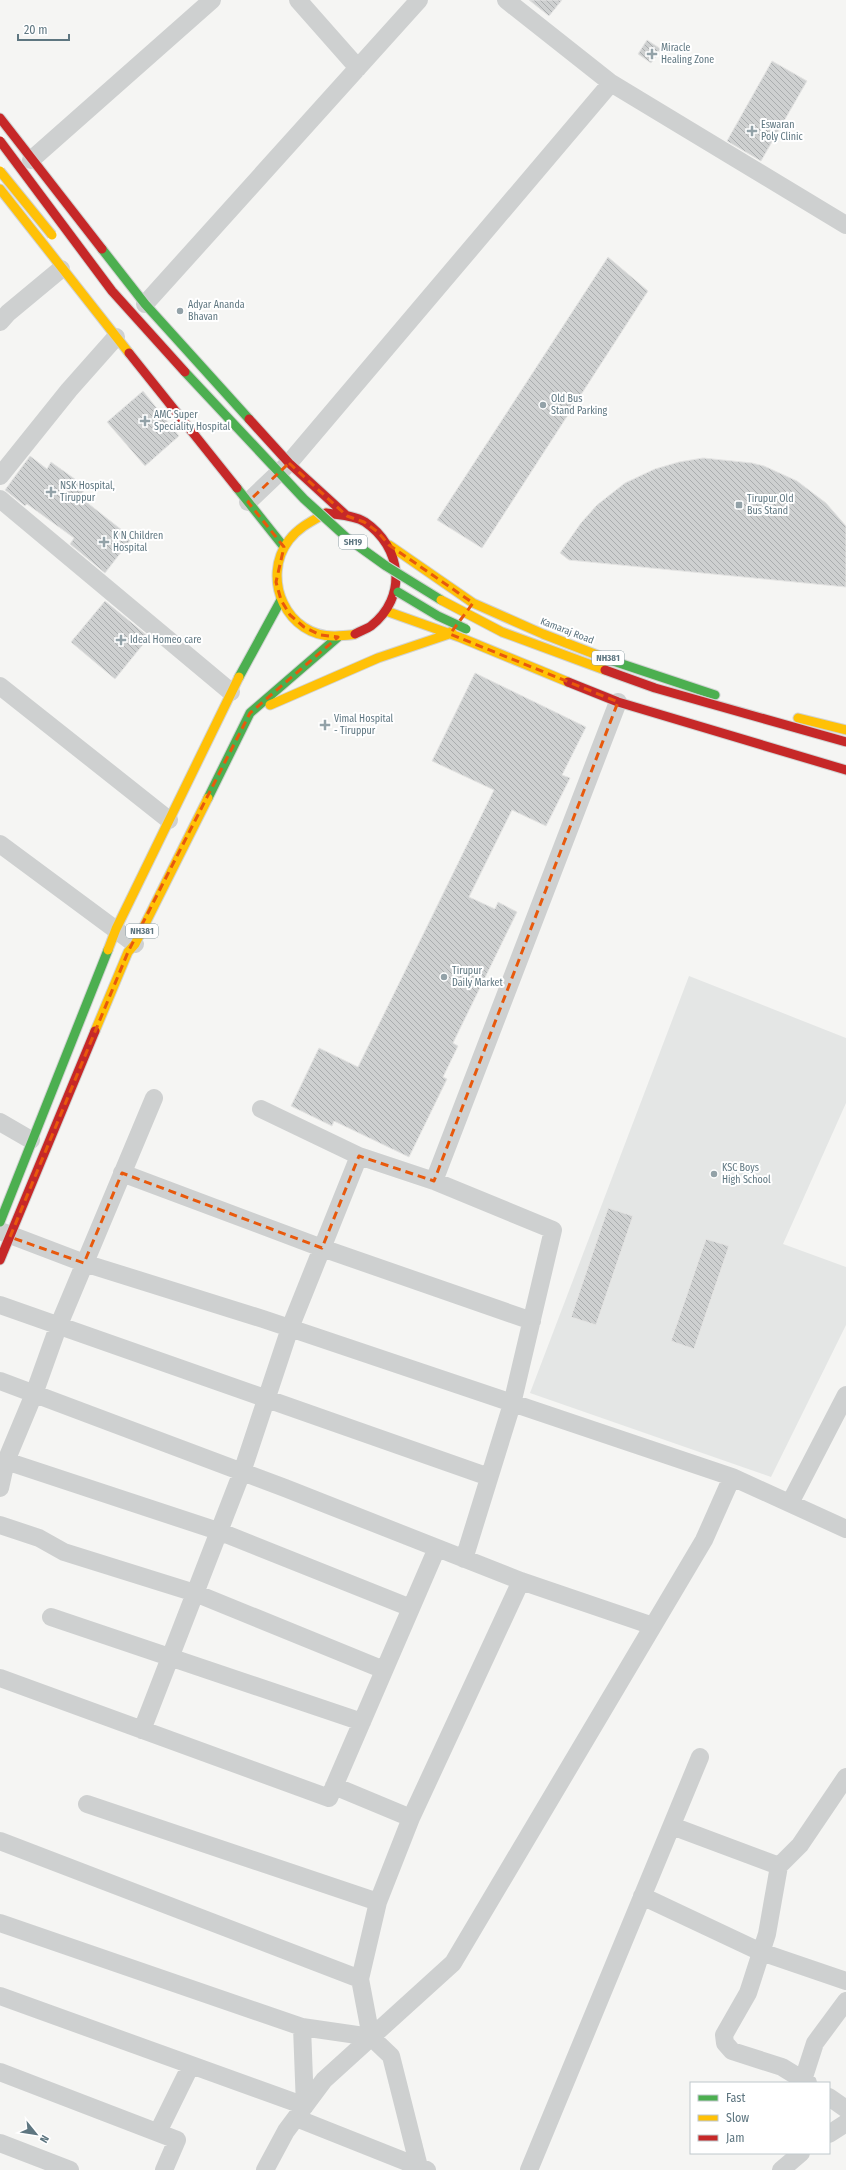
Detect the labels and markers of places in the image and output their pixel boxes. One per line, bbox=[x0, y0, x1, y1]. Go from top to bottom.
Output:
place label: Miracle Healing Zone bbox=[661, 42, 714, 66]
marker: Miracle Healing Zone bbox=[646, 48, 658, 60]
place label: Eswaran Poly Clinic bbox=[761, 119, 803, 143]
marker: Eswaran Poly Clinic bbox=[746, 125, 758, 137]
place label: Adyar Ananda Bhavan bbox=[188, 299, 245, 323]
marker: Adyar Ananda Bhavan bbox=[175, 306, 185, 316]
place label: Old Bus Stand Parking bbox=[551, 393, 608, 417]
marker: Old Bus Stand Parking bbox=[538, 400, 548, 410]
place label: AMC Super Speciality Hospital bbox=[154, 409, 230, 433]
marker: AMC Super Speciality Hospital bbox=[139, 415, 151, 427]
place label: NSK Hospital, Tiruppur bbox=[60, 480, 115, 504]
marker: NSK Hospital, Tiruppur bbox=[45, 486, 57, 498]
place label: Tirupur Old Bus Stand bbox=[747, 493, 794, 517]
marker: Tirupur Old Bus Stand bbox=[734, 500, 744, 510]
place label: K N Children Hospital bbox=[113, 530, 163, 554]
marker: K N Children Hospital bbox=[98, 536, 110, 548]
marker: Ideal Homeo care bbox=[115, 634, 127, 646]
place label: Ideal Homeo care bbox=[130, 634, 201, 646]
place label: Vimal Hospital - Tiruppur bbox=[334, 713, 394, 737]
marker: Vimal Hospital - Tiruppur bbox=[319, 719, 331, 731]
place label: Tirupur Daily Market bbox=[452, 965, 503, 989]
marker: Tirupur Daily Market bbox=[439, 972, 449, 982]
place label: KSC Boys High School bbox=[722, 1162, 771, 1186]
marker: KSC Boys High School bbox=[709, 1169, 719, 1179]

